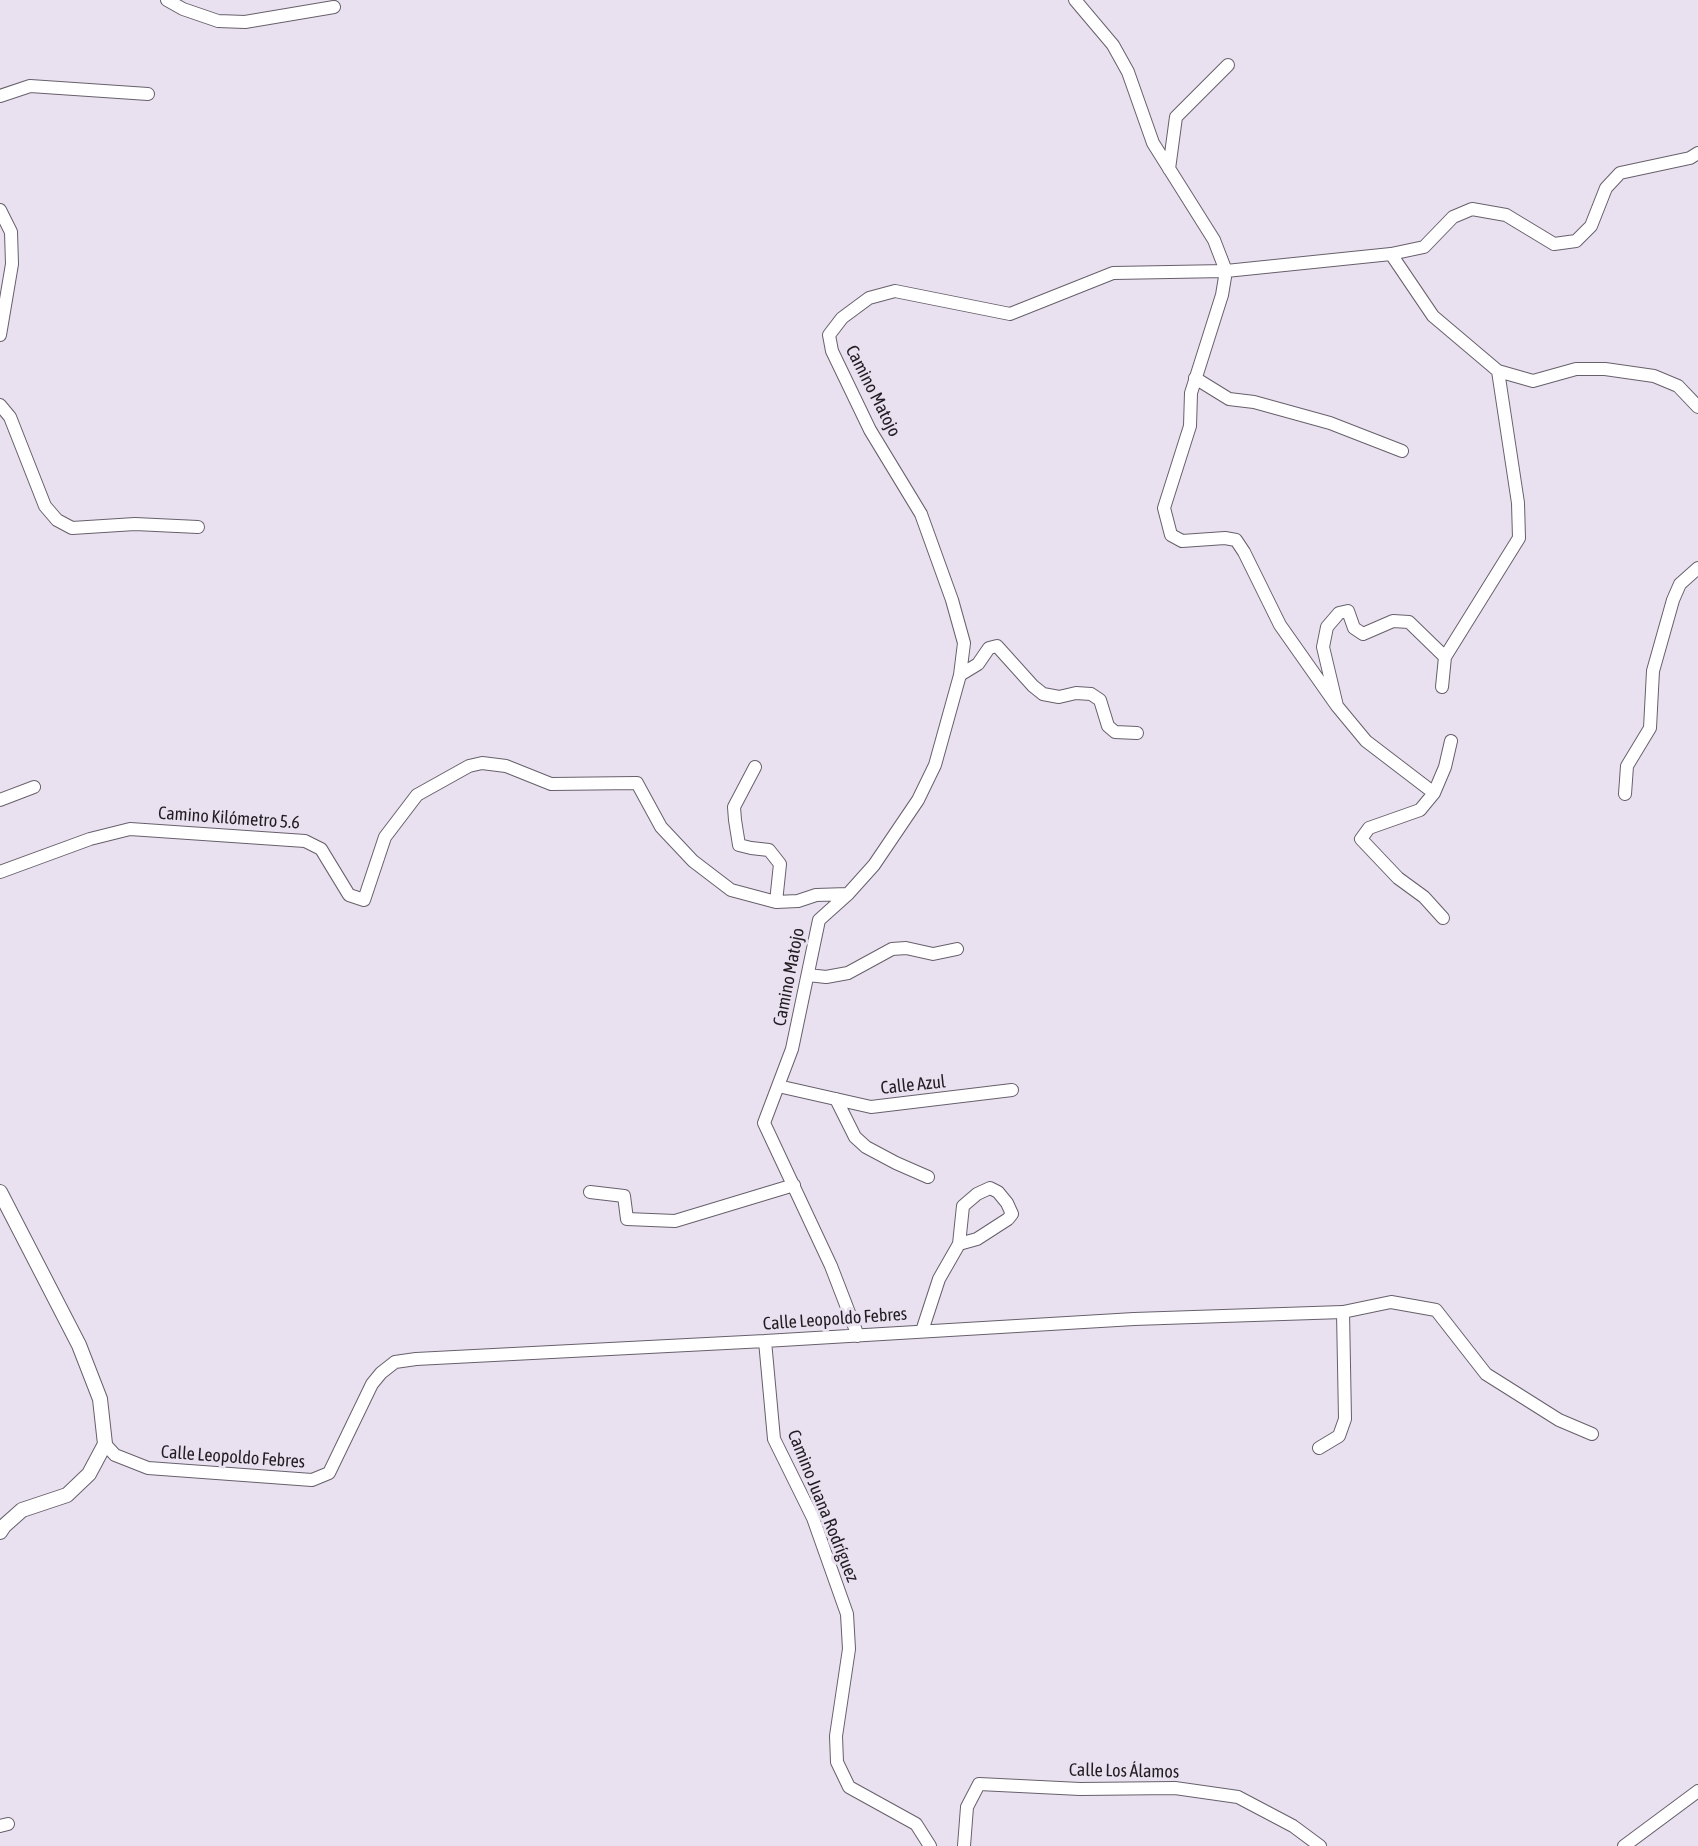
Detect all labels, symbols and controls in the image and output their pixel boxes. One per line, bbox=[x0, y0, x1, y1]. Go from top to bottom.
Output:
street label: Camino Matojo bbox=[841, 342, 905, 440]
street label: Camino Kilómetro 5.6 bbox=[157, 802, 301, 834]
street label: Camino Matojo bbox=[769, 926, 809, 1028]
street label: Calle Azul bbox=[879, 1071, 947, 1099]
street label: Calle Leopoldo Febres bbox=[762, 1303, 908, 1335]
street label: Camino Juana Rodríguez bbox=[783, 1427, 863, 1585]
street label: Calle Leopoldo Febres bbox=[160, 1441, 306, 1473]
street label: Calle Los Álamos bbox=[1069, 1759, 1179, 1783]

